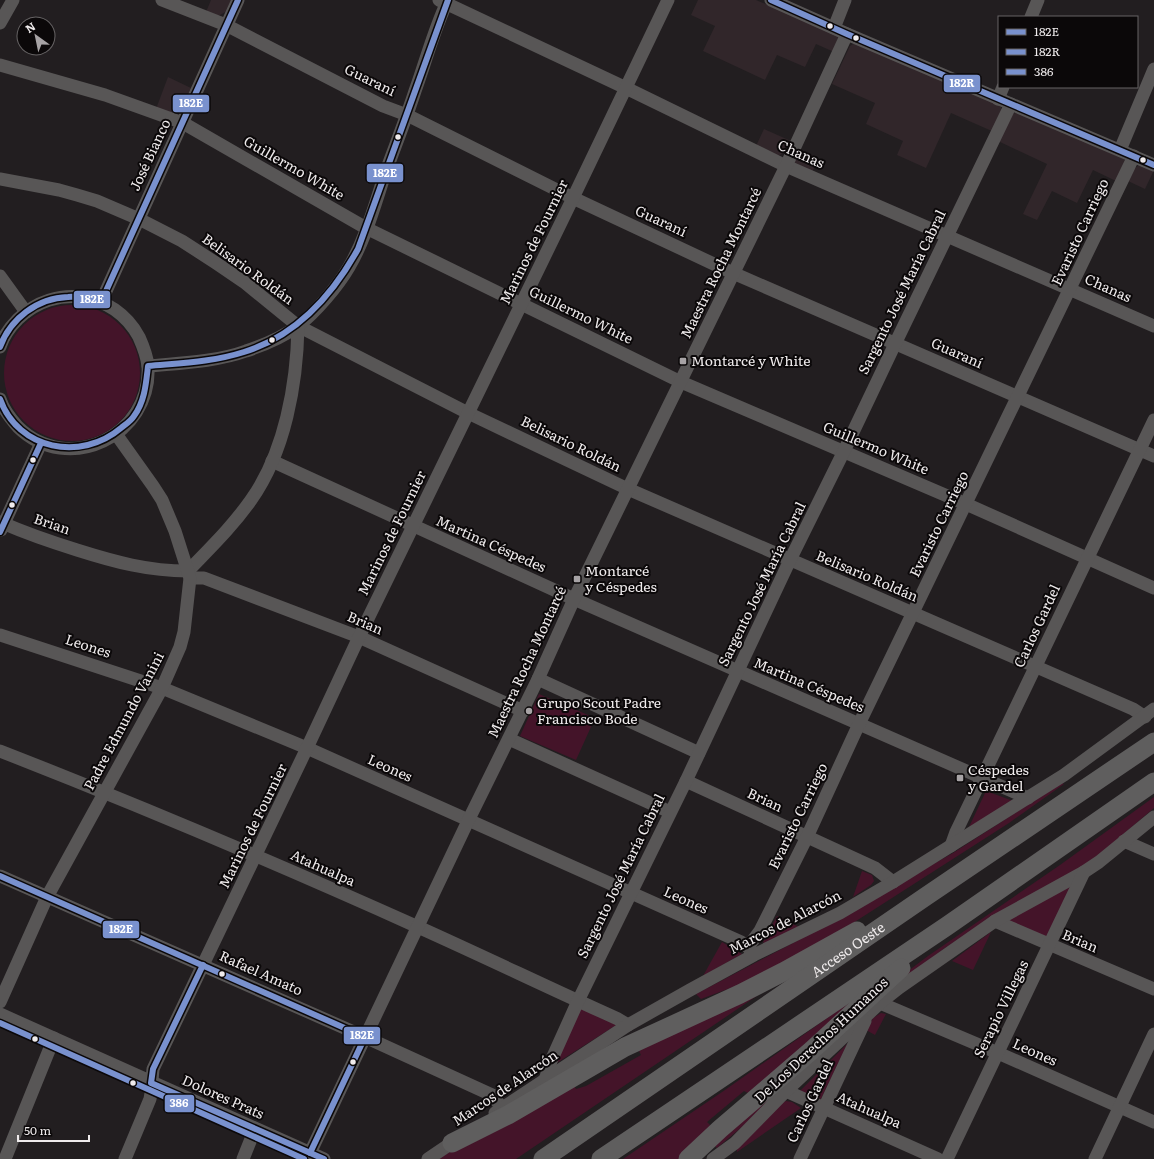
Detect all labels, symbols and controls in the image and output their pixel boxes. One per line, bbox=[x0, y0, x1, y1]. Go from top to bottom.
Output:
north arrow bbox=[16, 16, 56, 56]
legend bbox=[998, 16, 1138, 88]
text: N bbox=[22, 18, 38, 36]
unlabelled marker bbox=[825, 21, 835, 31]
text: 182E bbox=[1034, 22, 1059, 40]
unlabelled marker bbox=[851, 33, 861, 43]
text: 182R bbox=[1034, 42, 1060, 60]
street label: Guaraní bbox=[341, 58, 400, 100]
text: 386 bbox=[1034, 62, 1054, 80]
line badge: 182R bbox=[943, 74, 981, 93]
text: 182R bbox=[949, 74, 975, 90]
line badge: 182E bbox=[172, 94, 210, 113]
text: 182E bbox=[179, 94, 203, 110]
street label: José Bianco bbox=[124, 115, 174, 194]
street label: Guillermo White bbox=[240, 130, 349, 204]
unlabelled marker bbox=[393, 132, 403, 142]
street label: Chanas bbox=[775, 134, 828, 172]
unlabelled marker bbox=[1138, 155, 1148, 165]
line badge: 182E bbox=[366, 163, 404, 183]
text: 182E bbox=[373, 164, 397, 180]
street label: Marinos de Fournier bbox=[494, 175, 572, 307]
street label: Evaristo Carriego bbox=[1046, 175, 1113, 288]
street label: Maestra Rocha Montarcé bbox=[675, 184, 765, 341]
street label: Guaraní bbox=[632, 199, 691, 241]
street label: Sargento José María Cabral bbox=[852, 206, 950, 377]
street label: Belisario Roldán bbox=[199, 228, 299, 308]
street label: Chanas bbox=[1082, 268, 1135, 306]
street label: Guillermo White bbox=[526, 280, 637, 348]
line badge: 182E bbox=[73, 290, 111, 309]
text: 182E bbox=[80, 290, 104, 306]
street label: Guaraní bbox=[928, 332, 987, 372]
unlabelled marker bbox=[267, 335, 277, 345]
place label: Montarcé y White bbox=[691, 350, 811, 370]
marker: Montarcé y White bbox=[678, 356, 688, 366]
street label: Belisario Roldán bbox=[518, 410, 625, 476]
street label: Guillermo White bbox=[820, 416, 932, 478]
unlabelled marker bbox=[28, 455, 38, 465]
street label: Marinos de Fournier bbox=[352, 466, 430, 598]
street label: Evaristo Carriego bbox=[904, 467, 973, 580]
street label: Sargento José María Cabral bbox=[712, 498, 810, 669]
unlabelled marker bbox=[7, 500, 17, 510]
street label: Brian bbox=[31, 508, 73, 539]
street label: Martina Céspedes bbox=[433, 510, 550, 576]
street label: Belisario Roldán bbox=[813, 545, 922, 606]
place label: Montarcé y Céspedes bbox=[585, 560, 657, 596]
marker: Montarcé y Céspedes bbox=[572, 574, 582, 584]
street label: Carlos Gardel bbox=[1008, 580, 1064, 670]
street label: Maestra Rocha Montarcé bbox=[482, 582, 570, 741]
street label: Brian bbox=[344, 606, 386, 639]
street label: Leones bbox=[63, 628, 114, 662]
street label: Padre Edmundo Vanini bbox=[78, 648, 168, 793]
street label: Martina Céspedes bbox=[751, 652, 868, 716]
place label: Grupo Scout Padre Francisco Bode bbox=[537, 692, 661, 728]
marker: Grupo Scout Padre Francisco Bode bbox=[524, 706, 534, 716]
street label: Leones bbox=[365, 748, 416, 786]
street label: Marinos de Fournier bbox=[213, 759, 291, 891]
street label: Evaristo Carriego bbox=[763, 759, 832, 872]
place label: Céspedes y Gardel bbox=[968, 759, 1029, 795]
marker: Céspedes y Gardel bbox=[955, 773, 965, 783]
street label: Brian bbox=[744, 782, 787, 816]
street label: Sargento José María Cabral bbox=[571, 790, 669, 961]
street label: Atahualpa bbox=[288, 844, 359, 890]
street label: Leones bbox=[661, 880, 712, 918]
street label: Marcos de Alarcón bbox=[725, 884, 844, 958]
street label: Acceso Oeste bbox=[807, 917, 888, 981]
line badge: 182E bbox=[102, 920, 140, 939]
text: 182E bbox=[109, 920, 133, 936]
street label: Brian bbox=[1059, 924, 1101, 957]
street label: Rafael Amato bbox=[217, 945, 306, 999]
street label: Serapio Villegas bbox=[968, 956, 1032, 1061]
unlabelled marker bbox=[217, 969, 227, 979]
street label: De Los Derechos Humanos bbox=[749, 972, 892, 1107]
line badge: 182E bbox=[343, 1026, 381, 1045]
text: 182E bbox=[350, 1026, 374, 1042]
street label: Leones bbox=[1010, 1032, 1061, 1070]
unlabelled marker bbox=[30, 1034, 40, 1044]
street label: Marcos de Alarcón bbox=[448, 1044, 561, 1130]
street label: Carlos Gardel bbox=[781, 1055, 837, 1145]
unlabelled marker bbox=[348, 1057, 358, 1067]
street label: Dolores Prats bbox=[179, 1069, 268, 1123]
unlabelled marker bbox=[128, 1078, 138, 1088]
street label: Atahualpa bbox=[834, 1086, 905, 1132]
line badge: 386 bbox=[164, 1094, 195, 1113]
text: 386 bbox=[169, 1094, 189, 1110]
scale bar bbox=[18, 1117, 89, 1143]
text: 50 m bbox=[24, 1121, 51, 1139]

